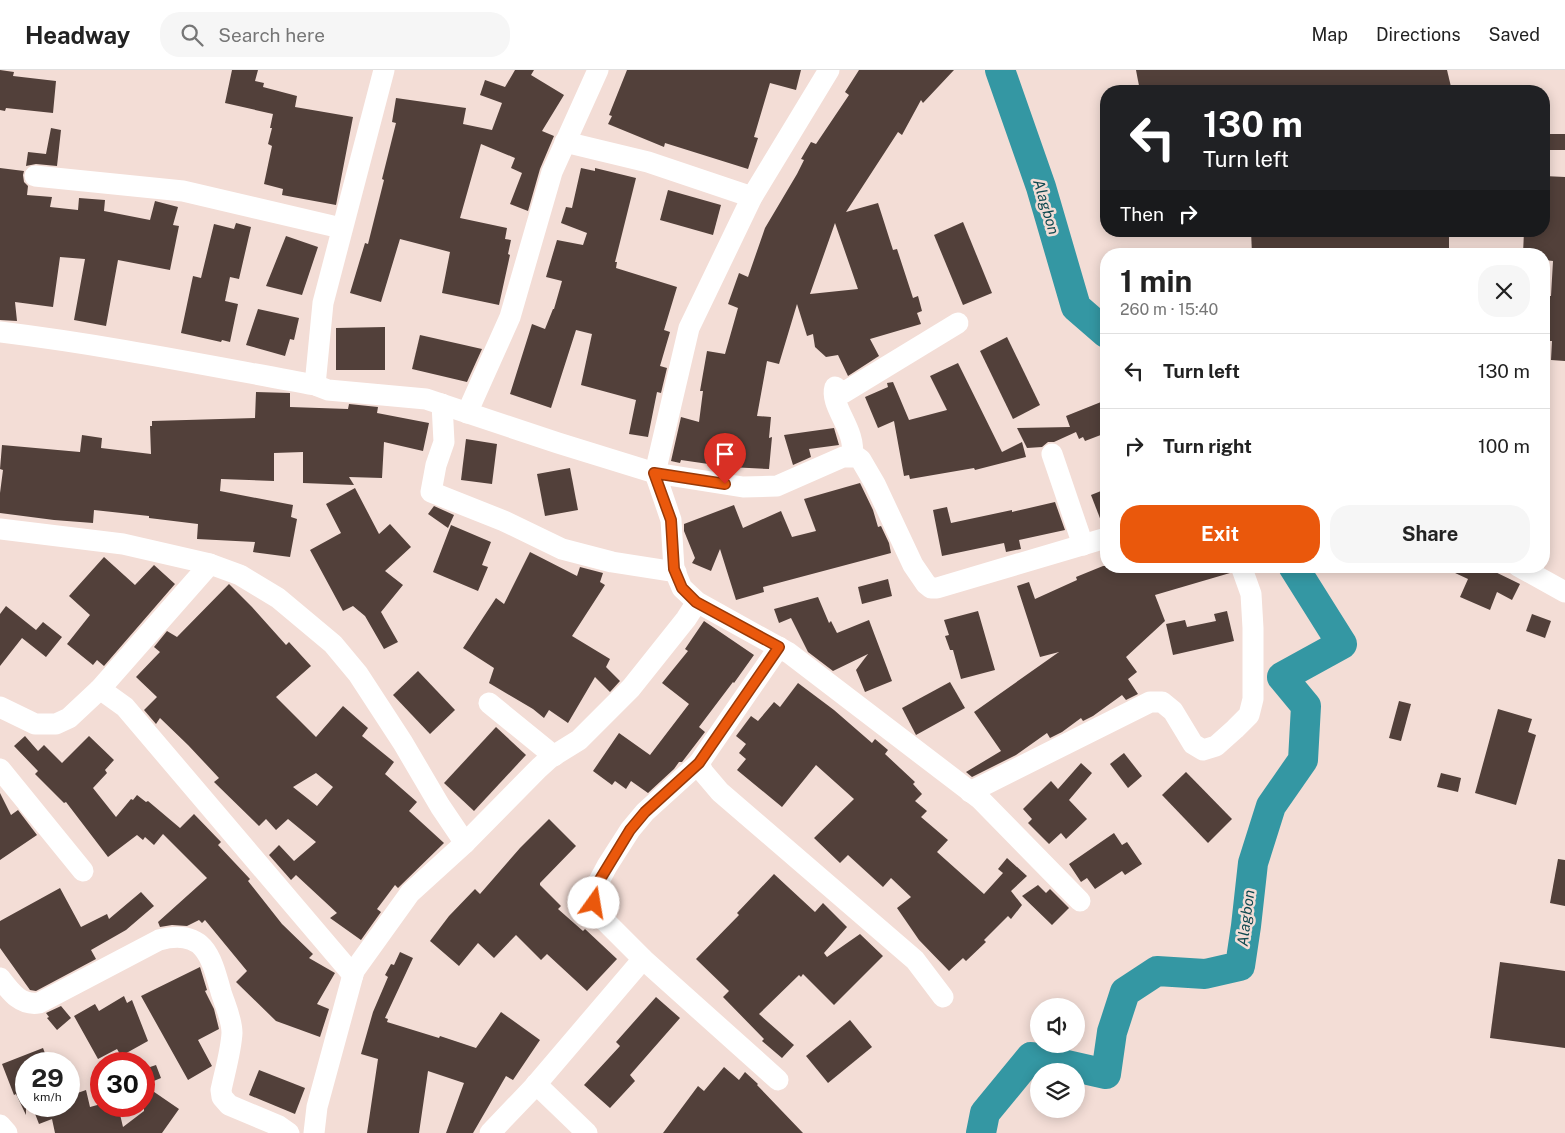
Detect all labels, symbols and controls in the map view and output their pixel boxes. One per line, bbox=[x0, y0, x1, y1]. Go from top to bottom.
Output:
search box bbox=[160, 12, 510, 57]
text: Headway bbox=[25, 21, 130, 49]
icon: search bbox=[178, 21, 206, 49]
text: Search here bbox=[218, 24, 325, 46]
text: Map bbox=[1311, 24, 1348, 45]
text: Directions bbox=[1376, 24, 1461, 45]
text: Saved bbox=[1489, 24, 1540, 45]
text: 130 m bbox=[1203, 104, 1303, 145]
icon: left bbox=[1120, 105, 1185, 170]
text: Turn left bbox=[1203, 146, 1289, 172]
water label: Alagbon bbox=[1030, 177, 1063, 236]
icon: right bbox=[1174, 200, 1202, 228]
text: Then bbox=[1120, 203, 1164, 225]
text: 1 min bbox=[1120, 263, 1192, 299]
button: close bbox=[1478, 265, 1530, 317]
text: 260 m · 15:40 bbox=[1120, 300, 1218, 319]
icon: left bbox=[1120, 357, 1148, 385]
text: Turn left bbox=[1163, 360, 1240, 382]
text: 130 m bbox=[1478, 360, 1530, 382]
icon: right bbox=[1120, 432, 1148, 460]
pin bbox=[704, 433, 746, 484]
text: Turn right bbox=[1163, 435, 1252, 457]
text: 100 m bbox=[1478, 435, 1530, 457]
icon: arrive bbox=[711, 440, 739, 468]
button: Exit bbox=[1120, 505, 1320, 563]
button: Share bbox=[1330, 505, 1530, 563]
position arrow bbox=[567, 876, 619, 928]
water label: Alagbon bbox=[1234, 889, 1257, 947]
map controls bbox=[1030, 998, 1085, 1118]
button: sound bbox=[1030, 998, 1085, 1053]
speed limit sign: 30 bbox=[90, 1052, 155, 1117]
text: 29 bbox=[31, 1063, 64, 1093]
button: layers bbox=[1030, 1063, 1085, 1118]
text: km/h bbox=[33, 1090, 62, 1104]

